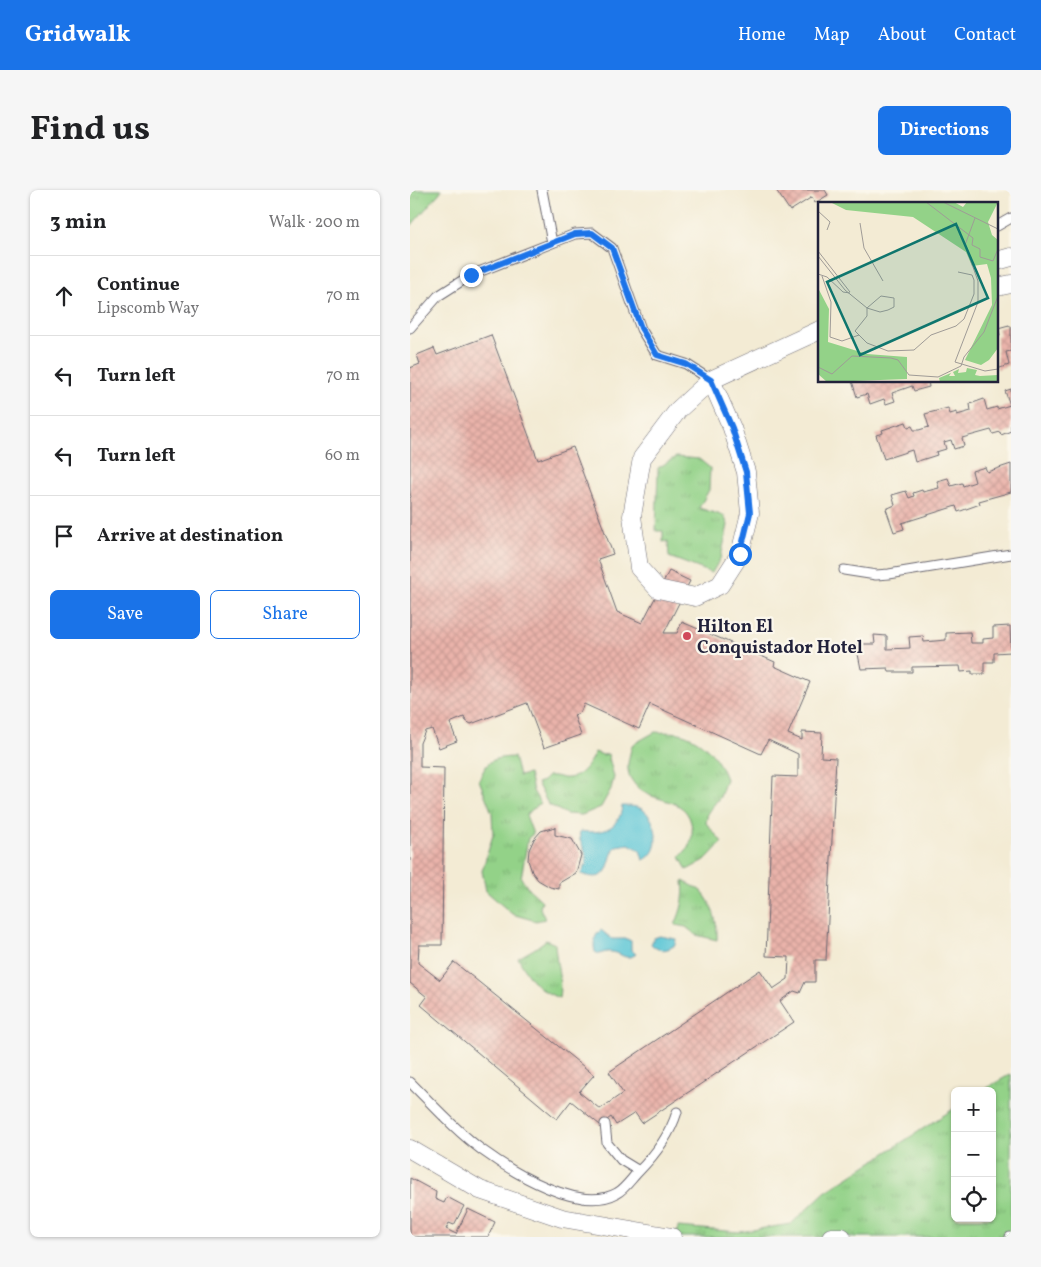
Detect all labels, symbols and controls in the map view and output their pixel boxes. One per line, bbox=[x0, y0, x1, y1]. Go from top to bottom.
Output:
text: Gridwalk bbox=[25, 18, 131, 52]
text: Home bbox=[738, 23, 786, 48]
text: Map bbox=[814, 23, 850, 48]
text: About bbox=[878, 23, 926, 48]
text: Contact bbox=[954, 23, 1016, 48]
text: Find us bbox=[30, 106, 150, 154]
button: Directions bbox=[878, 106, 1011, 155]
inset map bbox=[818, 202, 998, 382]
text: 3 min bbox=[50, 208, 106, 237]
text: Walk · 200 m bbox=[269, 212, 360, 234]
route end bbox=[460, 264, 483, 287]
text: Continue bbox=[97, 272, 180, 298]
icon: ahead bbox=[50, 282, 78, 310]
text: 70 m bbox=[326, 285, 360, 307]
text: Lipscomb Way bbox=[97, 298, 199, 320]
icon: left bbox=[50, 362, 78, 390]
text: Turn left bbox=[97, 363, 176, 389]
text: 70 m bbox=[326, 365, 360, 387]
icon: left bbox=[50, 442, 78, 470]
text: Turn left bbox=[97, 443, 176, 469]
text: 60 m bbox=[325, 445, 360, 467]
icon: arrive bbox=[50, 522, 78, 550]
text: Arrive at destination bbox=[97, 523, 283, 549]
route start bbox=[729, 543, 752, 566]
button: Save bbox=[50, 590, 200, 639]
button: Share bbox=[210, 590, 360, 639]
place label: Hilton El Conquistador Hotel bbox=[697, 615, 863, 661]
marker: Hilton El Conquistador Hotel bbox=[681, 630, 693, 642]
map controls bbox=[951, 1087, 996, 1222]
button: + bbox=[951, 1087, 996, 1132]
button: − bbox=[951, 1132, 996, 1177]
button: locate bbox=[951, 1177, 996, 1222]

